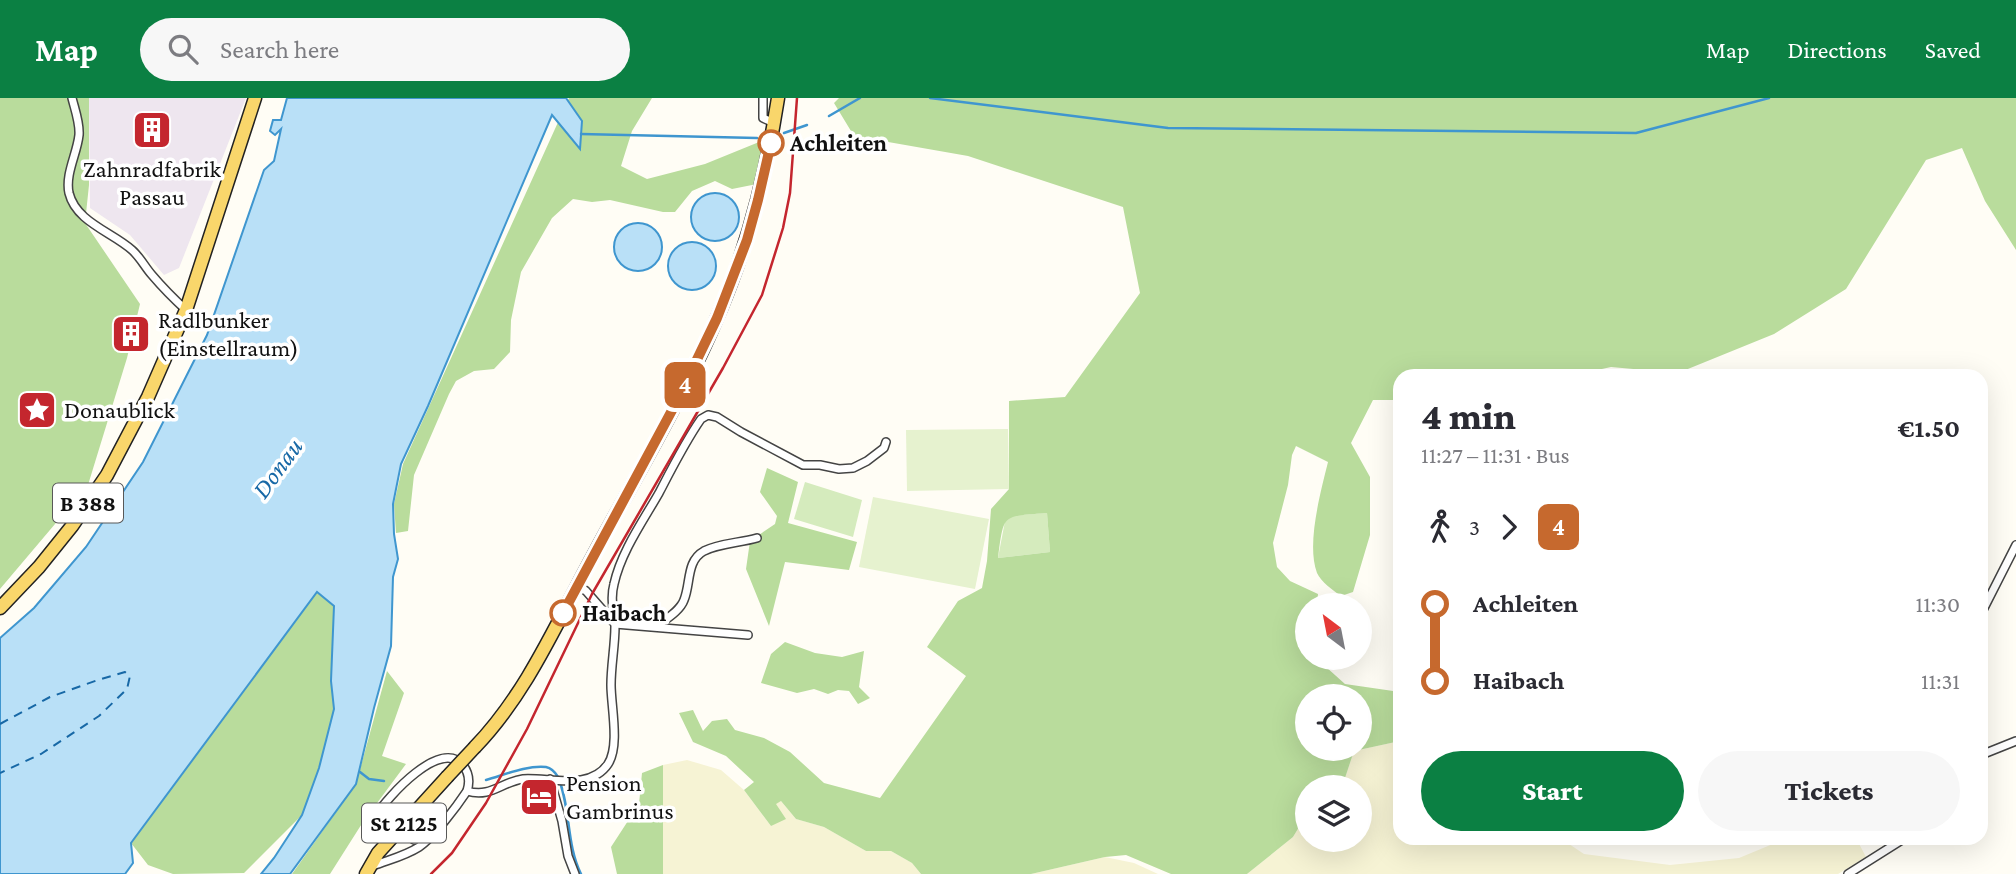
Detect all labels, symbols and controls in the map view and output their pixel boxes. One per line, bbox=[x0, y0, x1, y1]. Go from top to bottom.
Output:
search box bbox=[140, 18, 630, 81]
icon: search bbox=[164, 30, 202, 68]
text: Map bbox=[35, 31, 98, 68]
text: Search here bbox=[220, 35, 339, 64]
text: Map bbox=[1706, 36, 1750, 63]
text: Directions bbox=[1788, 36, 1887, 63]
text: Saved bbox=[1925, 36, 1981, 63]
building icon: Zahnradfabrik Passau bbox=[131, 109, 173, 151]
place label: Achleiten bbox=[789, 129, 887, 156]
marker: Achleiten bbox=[758, 130, 784, 156]
place label: Zahnradfabrik Passau bbox=[83, 155, 222, 210]
place label: Radlbunker (Einstellraum) bbox=[158, 306, 299, 362]
building icon: Radlbunker (Einstellraum) bbox=[110, 313, 152, 355]
line badge: 4 bbox=[662, 362, 708, 408]
text: 4 bbox=[679, 371, 691, 398]
place icon: Donaublick bbox=[16, 389, 58, 431]
text: 4 min bbox=[1421, 395, 1516, 437]
place label: Donaublick bbox=[64, 396, 175, 423]
text: €1.50 bbox=[1897, 414, 1960, 443]
water label: Donau bbox=[246, 433, 309, 504]
text: 11:27 – 11:31 · Bus bbox=[1421, 442, 1570, 468]
road number: B 388 bbox=[53, 484, 123, 522]
icon: walk bbox=[1421, 508, 1459, 546]
icon: forward bbox=[1490, 508, 1528, 546]
text: 4 bbox=[1552, 513, 1565, 540]
text: 3 bbox=[1469, 514, 1480, 540]
text: Achleiten bbox=[1473, 589, 1578, 618]
text: 11:30 bbox=[1916, 591, 1960, 617]
north arrow bbox=[1295, 593, 1372, 670]
map controls bbox=[1295, 593, 1372, 852]
place label: Haibach bbox=[582, 599, 667, 626]
marker: Haibach bbox=[550, 600, 576, 626]
text: Haibach bbox=[1473, 666, 1564, 695]
text: 11:31 bbox=[1921, 668, 1960, 694]
button: locate bbox=[1295, 684, 1372, 761]
button: Start bbox=[1421, 751, 1684, 831]
button: Tickets bbox=[1698, 751, 1960, 831]
place label: Pension Gambrinus bbox=[566, 769, 674, 824]
button: layers bbox=[1295, 775, 1372, 852]
hotel icon: Pension Gambrinus bbox=[518, 776, 560, 818]
road number: St 2125 bbox=[362, 804, 446, 842]

